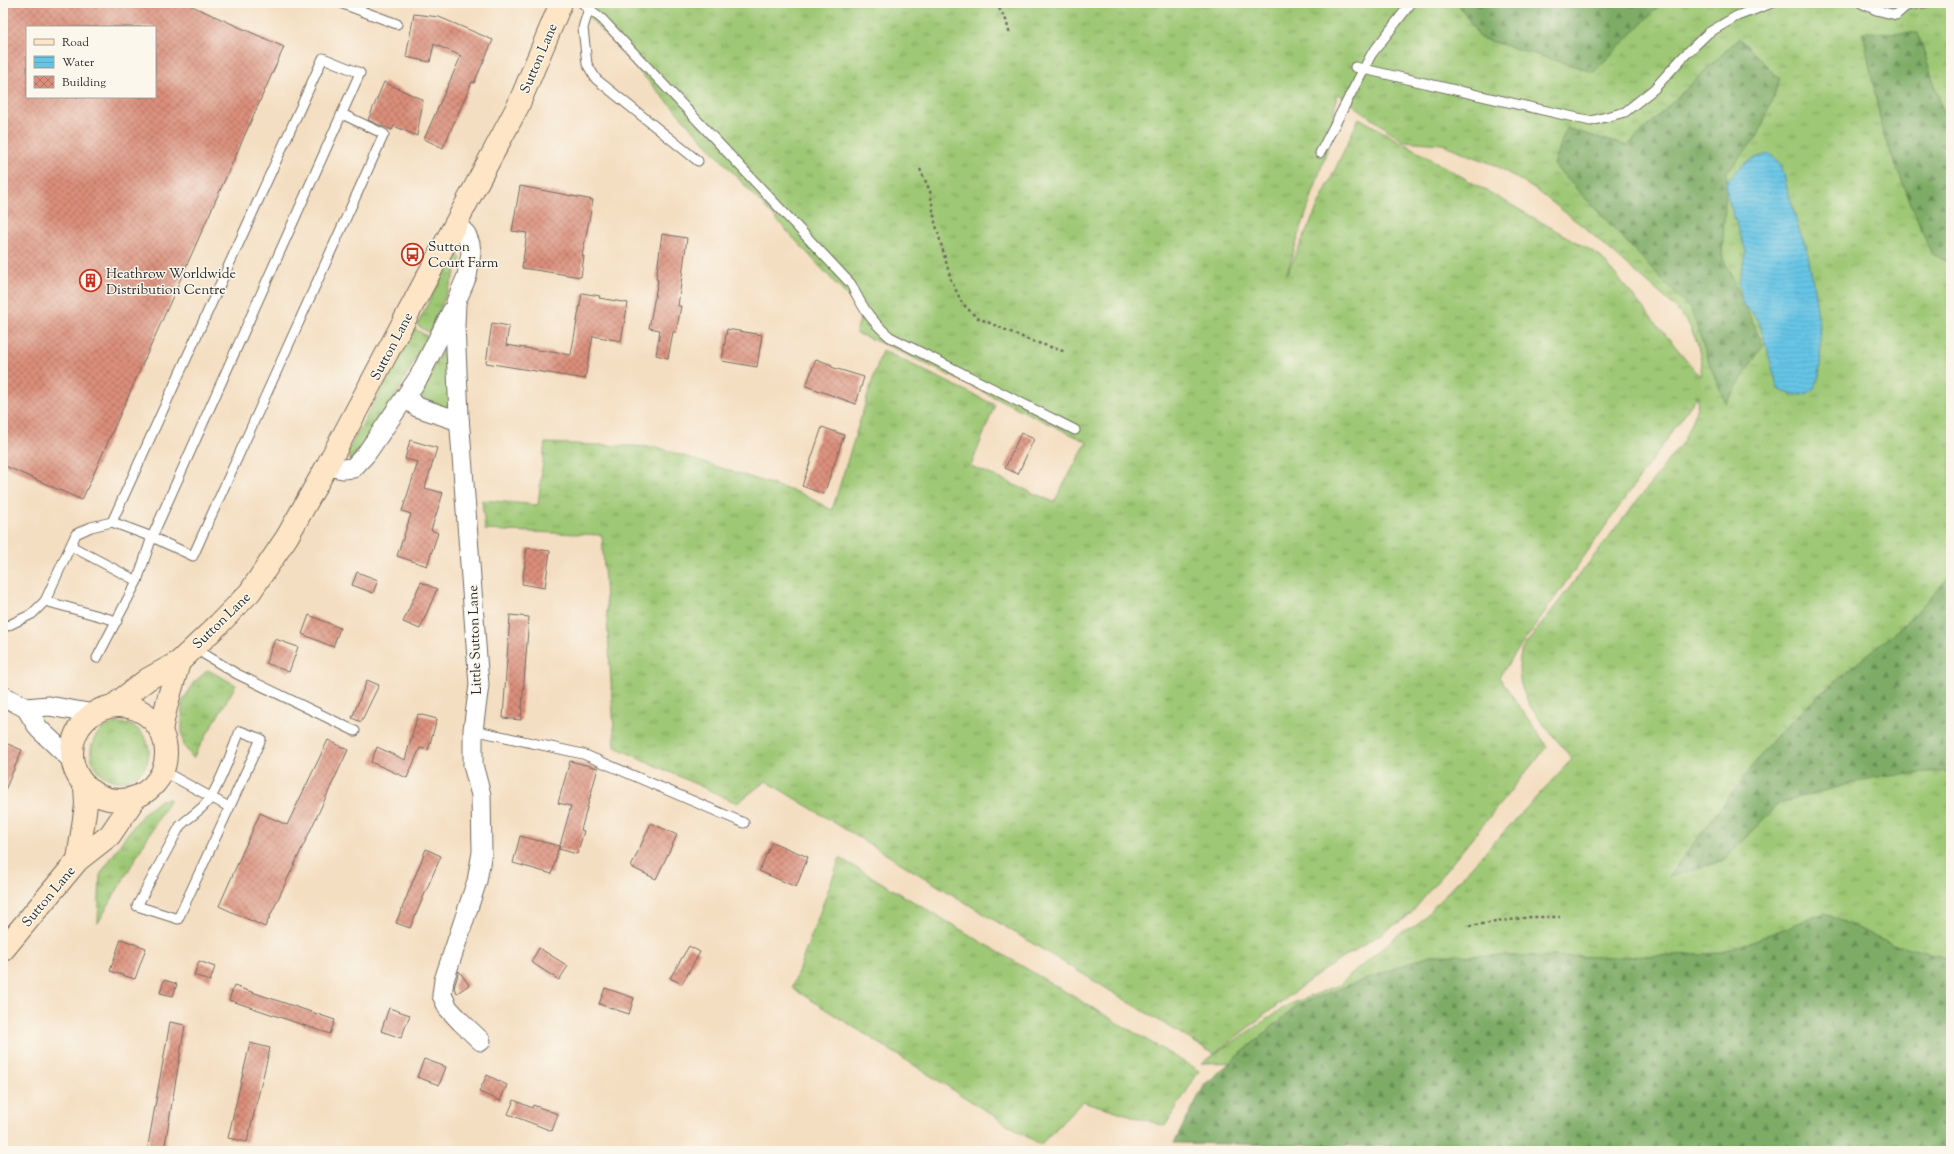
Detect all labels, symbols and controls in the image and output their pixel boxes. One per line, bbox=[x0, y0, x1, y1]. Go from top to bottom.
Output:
street label: Sutton Lane bbox=[516, 21, 564, 97]
legend bbox=[26, 26, 156, 98]
text: Road bbox=[62, 34, 89, 52]
text: Water bbox=[62, 54, 95, 72]
text: Building bbox=[62, 74, 106, 92]
place label: Sutton Court Farm bbox=[428, 238, 499, 274]
bus stop icon: Sutton Court Farm bbox=[399, 241, 425, 267]
place label: Heathrow Worldwide Distribution Centre bbox=[106, 265, 236, 301]
building icon: Heathrow Worldwide Distribution Centre bbox=[78, 268, 104, 294]
street label: Sutton Lane bbox=[366, 309, 419, 385]
street label: Little Sutton Lane bbox=[464, 585, 488, 695]
street label: Sutton Lane bbox=[189, 588, 256, 654]
street label: Sutton Lane bbox=[18, 862, 81, 932]

